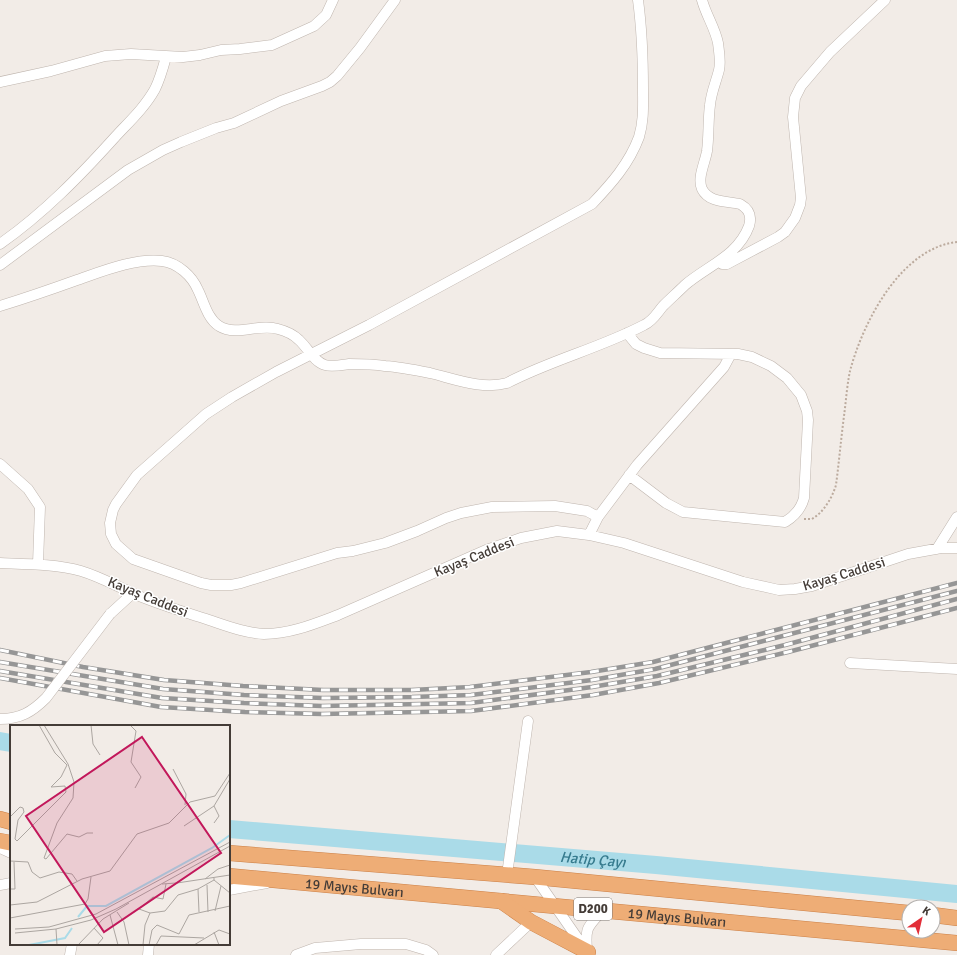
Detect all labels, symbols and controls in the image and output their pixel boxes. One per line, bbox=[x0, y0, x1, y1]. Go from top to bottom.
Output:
street label: Kayaş Caddesi bbox=[431, 533, 517, 581]
street label: Kayaş Caddesi bbox=[801, 553, 887, 595]
street label: Kayaş Caddesi bbox=[105, 573, 191, 621]
inset map bbox=[10, 725, 230, 945]
water label: Hatip Çayı bbox=[559, 848, 627, 871]
street label: 19 Mayıs Bulvarı bbox=[304, 875, 405, 901]
road number: D200 bbox=[574, 898, 612, 920]
north arrow bbox=[901, 899, 941, 939]
street label: 19 Mayıs Bulvarı bbox=[627, 904, 727, 930]
text: K bbox=[920, 904, 933, 919]

